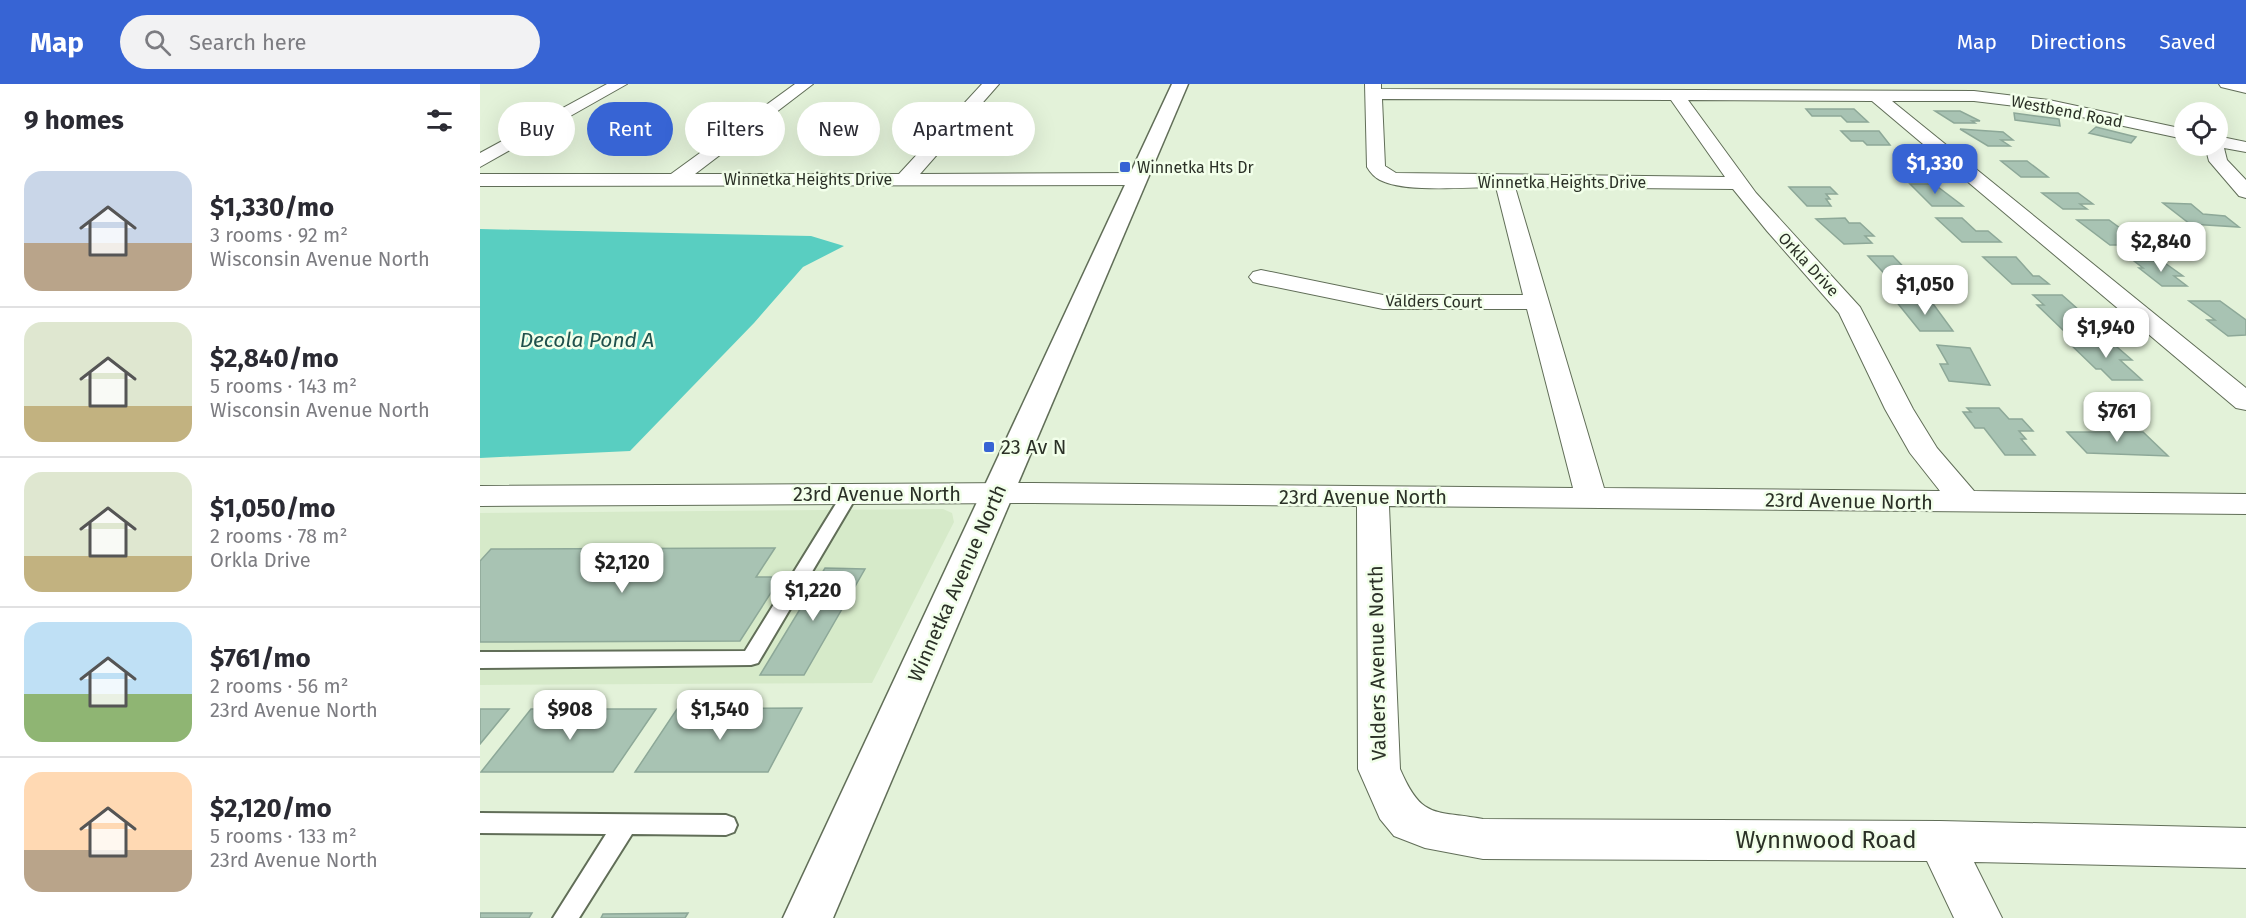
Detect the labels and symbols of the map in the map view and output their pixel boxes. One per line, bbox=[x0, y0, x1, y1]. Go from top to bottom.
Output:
street label: Westbend Road bbox=[2009, 91, 2124, 132]
pin: $1,330 bbox=[1886, 144, 1984, 195]
place label: Winnetka Hts Dr bbox=[1137, 158, 1255, 177]
marker: Winnetka Hts Dr bbox=[1118, 160, 1132, 174]
street label: Winnetka Heights Drive bbox=[724, 170, 892, 189]
street label: Winnetka Heights Drive bbox=[1478, 173, 1646, 192]
pin: $2,840 bbox=[2112, 222, 2210, 273]
street label: Orkla Drive bbox=[1774, 228, 1843, 300]
pin: $1,050 bbox=[1876, 265, 1974, 316]
street label: Valders Court bbox=[1386, 291, 1483, 312]
pin: $1,940 bbox=[2057, 308, 2155, 359]
water label: Decola Pond A bbox=[520, 327, 654, 353]
pin: $761 bbox=[2081, 392, 2153, 443]
place label: 23 Av N bbox=[1001, 435, 1066, 459]
marker: 23 Av N bbox=[982, 440, 996, 454]
street label: Winnetka Avenue North bbox=[903, 481, 1011, 685]
street label: 23rd Avenue North bbox=[793, 482, 961, 506]
street label: 23rd Avenue North bbox=[1279, 485, 1447, 509]
street label: 23rd Avenue North bbox=[1765, 488, 1933, 514]
pin: $2,120 bbox=[573, 543, 671, 594]
street label: Valders Avenue North bbox=[1363, 565, 1391, 761]
pin: $1,220 bbox=[764, 571, 862, 622]
pin: $908 bbox=[534, 690, 606, 741]
pin: $1,540 bbox=[671, 690, 769, 741]
street label: Wynnwood Road bbox=[1735, 826, 1917, 854]

